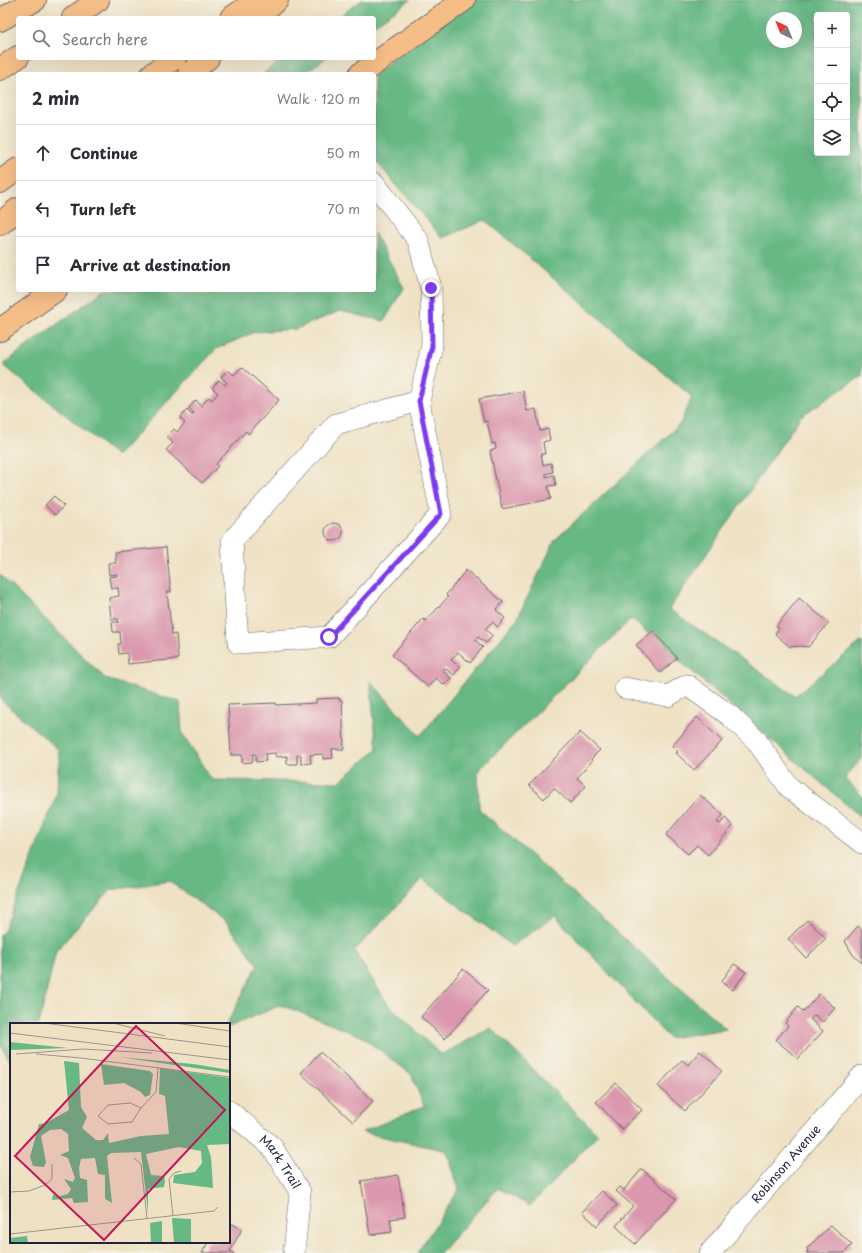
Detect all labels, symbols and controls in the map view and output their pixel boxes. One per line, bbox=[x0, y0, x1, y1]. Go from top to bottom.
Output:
north arrow bbox=[766, 12, 802, 48]
map controls bbox=[814, 12, 850, 156]
button: + bbox=[814, 12, 850, 48]
search box bbox=[16, 16, 376, 60]
icon: search bbox=[30, 27, 52, 49]
text: Search here bbox=[62, 27, 148, 50]
button: − bbox=[814, 48, 850, 84]
button: locate bbox=[814, 84, 850, 120]
text: 2 min bbox=[32, 85, 79, 111]
text: Walk · 120 m bbox=[277, 89, 360, 108]
button: layers bbox=[814, 120, 850, 156]
text: Continue bbox=[70, 141, 138, 164]
icon: ahead bbox=[32, 142, 54, 164]
text: 50 m bbox=[326, 143, 360, 162]
text: Turn left bbox=[70, 197, 136, 220]
icon: left bbox=[32, 198, 54, 220]
text: 70 m bbox=[327, 199, 360, 218]
text: Arrive at destination bbox=[70, 253, 231, 276]
icon: arrive bbox=[32, 254, 54, 276]
route end bbox=[422, 279, 440, 297]
route start bbox=[320, 628, 338, 646]
inset map bbox=[10, 1023, 230, 1243]
street label: Robinson Avenue bbox=[747, 1120, 825, 1207]
street label: Mark Trail bbox=[256, 1130, 306, 1192]

